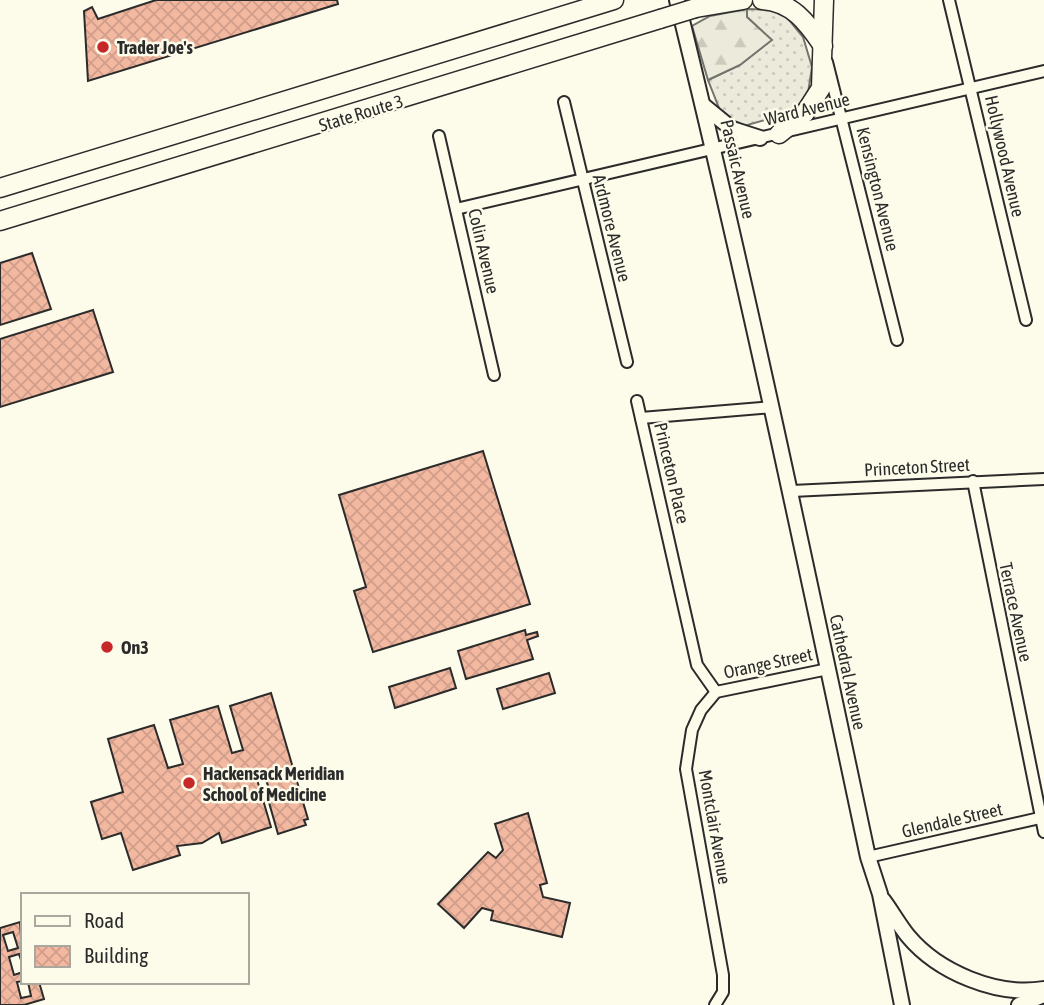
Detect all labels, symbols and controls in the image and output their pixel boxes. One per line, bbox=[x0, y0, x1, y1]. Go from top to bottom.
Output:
place label: Trader Joe's bbox=[117, 37, 193, 58]
marker: Trader Joe's bbox=[95, 39, 111, 55]
street label: Ward Avenue bbox=[762, 88, 852, 130]
street label: State Route 3 bbox=[316, 90, 406, 136]
street label: Hollywood Avenue bbox=[981, 93, 1029, 219]
street label: Passaic Avenue bbox=[716, 117, 760, 221]
street label: Kensington Avenue bbox=[852, 125, 904, 253]
street label: Ardmore Avenue bbox=[589, 172, 635, 284]
street label: Colin Avenue bbox=[464, 206, 504, 296]
street label: Princeton Place bbox=[650, 420, 694, 526]
street label: Princeton Street bbox=[864, 454, 970, 480]
street label: Terrace Avenue bbox=[995, 561, 1037, 663]
street label: Cathedral Avenue bbox=[826, 612, 870, 732]
place label: On3 bbox=[121, 637, 149, 658]
marker: On3 bbox=[99, 639, 115, 655]
street label: Orange Street bbox=[722, 643, 814, 683]
place label: Hackensack Meridian School of Medicine bbox=[203, 763, 344, 805]
street label: Montclair Avenue bbox=[695, 768, 735, 886]
marker: Hackensack Meridian School of Medicine bbox=[181, 775, 197, 791]
street label: Glendale Street bbox=[900, 798, 1004, 842]
legend bbox=[21, 893, 248, 984]
text: Road bbox=[84, 908, 124, 932]
text: Building bbox=[84, 943, 148, 967]

